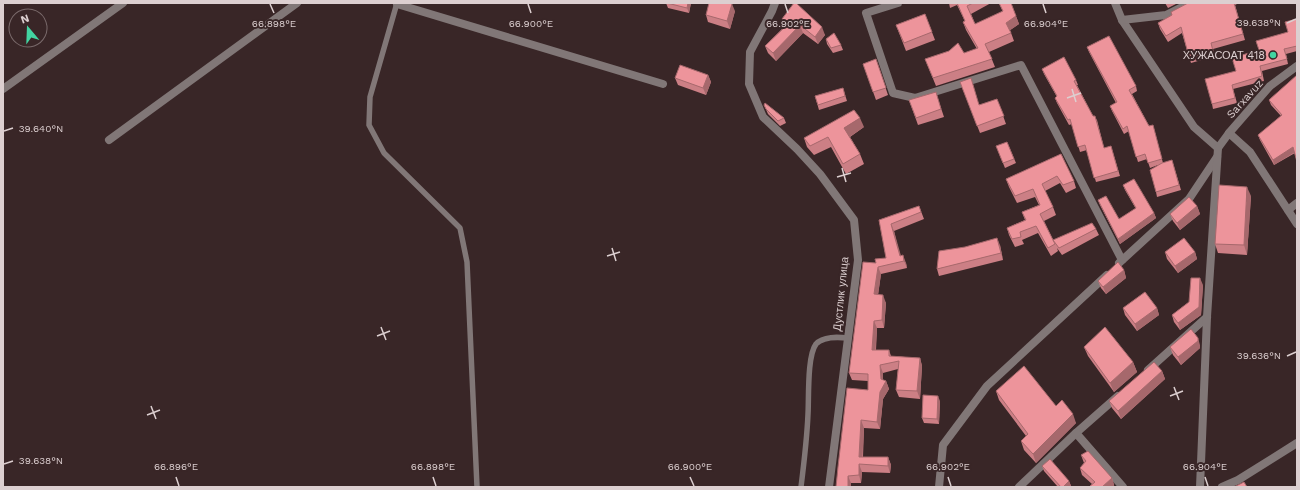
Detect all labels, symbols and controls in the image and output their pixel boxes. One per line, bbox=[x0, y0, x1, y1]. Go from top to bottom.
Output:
north arrow bbox=[8, 8, 48, 48]
text: N bbox=[19, 12, 31, 26]
text: 39.638°N bbox=[1237, 17, 1281, 28]
text: 66.898°E bbox=[252, 18, 296, 29]
text: 66.900°E bbox=[509, 18, 553, 29]
text: 66.902°E bbox=[766, 18, 810, 29]
text: 66.904°E bbox=[1024, 18, 1068, 29]
place label: ХУЖАСОАТ 418 bbox=[1183, 49, 1265, 62]
marker: ХУЖАСОАТ 418 bbox=[1268, 50, 1278, 60]
street label: Sarxavuz bbox=[1224, 77, 1266, 121]
text: 39.640°N bbox=[19, 123, 63, 134]
street label: Дустлик улица bbox=[831, 255, 851, 332]
text: 39.636°N bbox=[1237, 350, 1281, 361]
text: 39.638°N bbox=[19, 455, 63, 466]
text: 66.896°E bbox=[154, 461, 198, 472]
text: 66.898°E bbox=[411, 461, 455, 472]
text: 66.900°E bbox=[668, 461, 712, 472]
text: 66.902°E bbox=[926, 461, 970, 472]
text: 66.904°E bbox=[1183, 461, 1227, 472]

